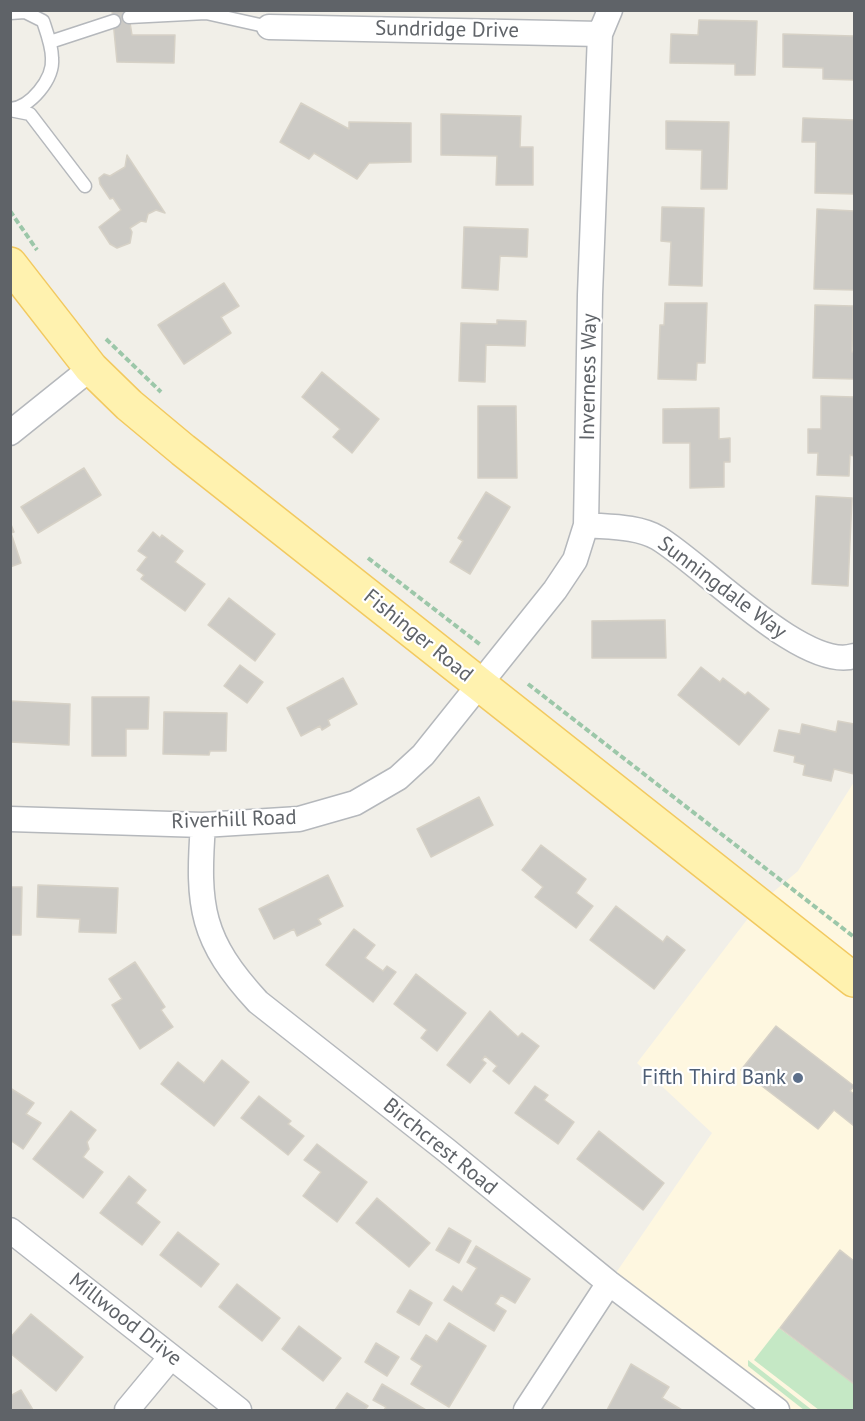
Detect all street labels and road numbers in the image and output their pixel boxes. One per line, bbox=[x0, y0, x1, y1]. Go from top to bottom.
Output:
street label: Sundridge Drive bbox=[375, 16, 519, 44]
street label: Inverness Way bbox=[575, 313, 603, 441]
street label: Sunningdale Way bbox=[653, 531, 791, 645]
street label: Fishinger Road bbox=[358, 584, 478, 688]
street label: Riverhill Road bbox=[171, 805, 297, 835]
street label: Birchcrest Road bbox=[378, 1093, 502, 1201]
street label: Millwood Drive bbox=[64, 1268, 186, 1372]

